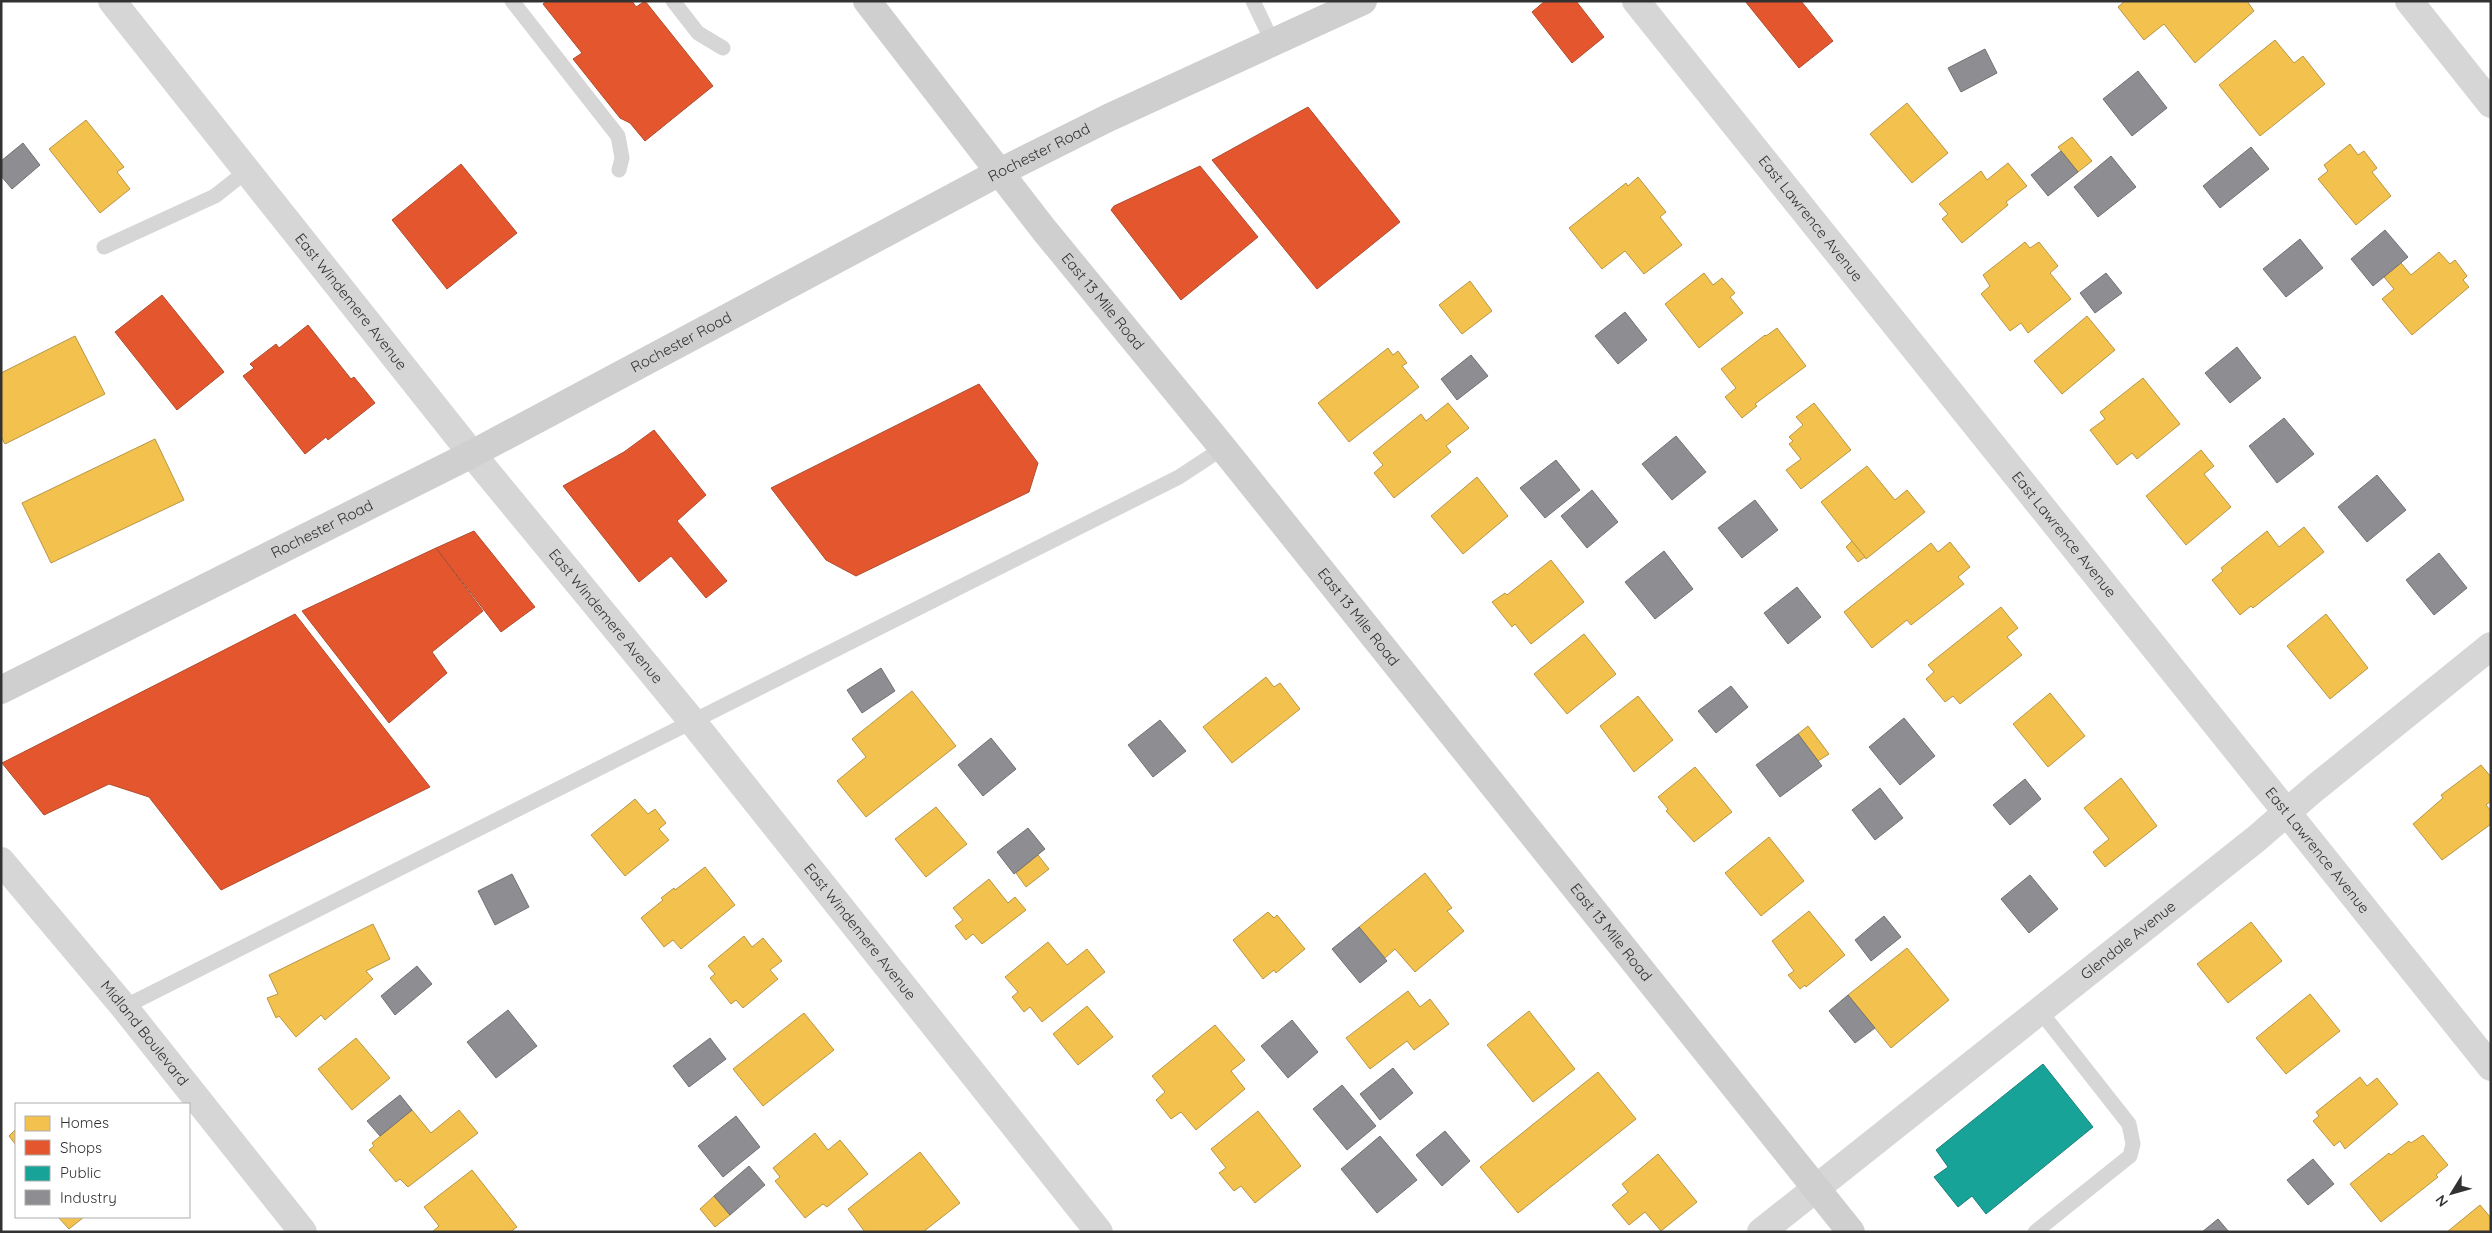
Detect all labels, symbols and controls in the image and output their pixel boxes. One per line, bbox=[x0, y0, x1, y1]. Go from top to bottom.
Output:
street label: Rochester Road bbox=[985, 119, 1093, 186]
street label: East Lawrence Avenue bbox=[1755, 151, 1867, 285]
street label: East Windemere Avenue bbox=[291, 229, 411, 374]
street label: East 13 Mile Road bbox=[1058, 249, 1149, 354]
street label: Rochester Road bbox=[627, 307, 735, 376]
street label: East Lawrence Avenue bbox=[2008, 467, 2121, 601]
street label: Rochester Road bbox=[268, 495, 376, 562]
street label: East Windemere Avenue bbox=[545, 545, 667, 687]
street label: East 13 Mile Road bbox=[1314, 564, 1404, 670]
street label: East Lawrence Avenue bbox=[2261, 783, 2374, 917]
street label: East Windemere Avenue bbox=[800, 859, 920, 1004]
street label: East 13 Mile Road bbox=[1566, 879, 1656, 985]
street label: Glendale Avenue bbox=[2077, 896, 2179, 984]
street label: Midland Boulevard bbox=[97, 976, 193, 1089]
legend bbox=[15, 1103, 190, 1218]
text: Homes bbox=[60, 1113, 109, 1132]
text: Shops bbox=[60, 1138, 102, 1157]
text: Public bbox=[60, 1163, 101, 1182]
north arrow bbox=[2427, 1168, 2477, 1218]
text: Industry bbox=[60, 1188, 117, 1207]
text: N bbox=[2431, 1191, 2452, 1210]

